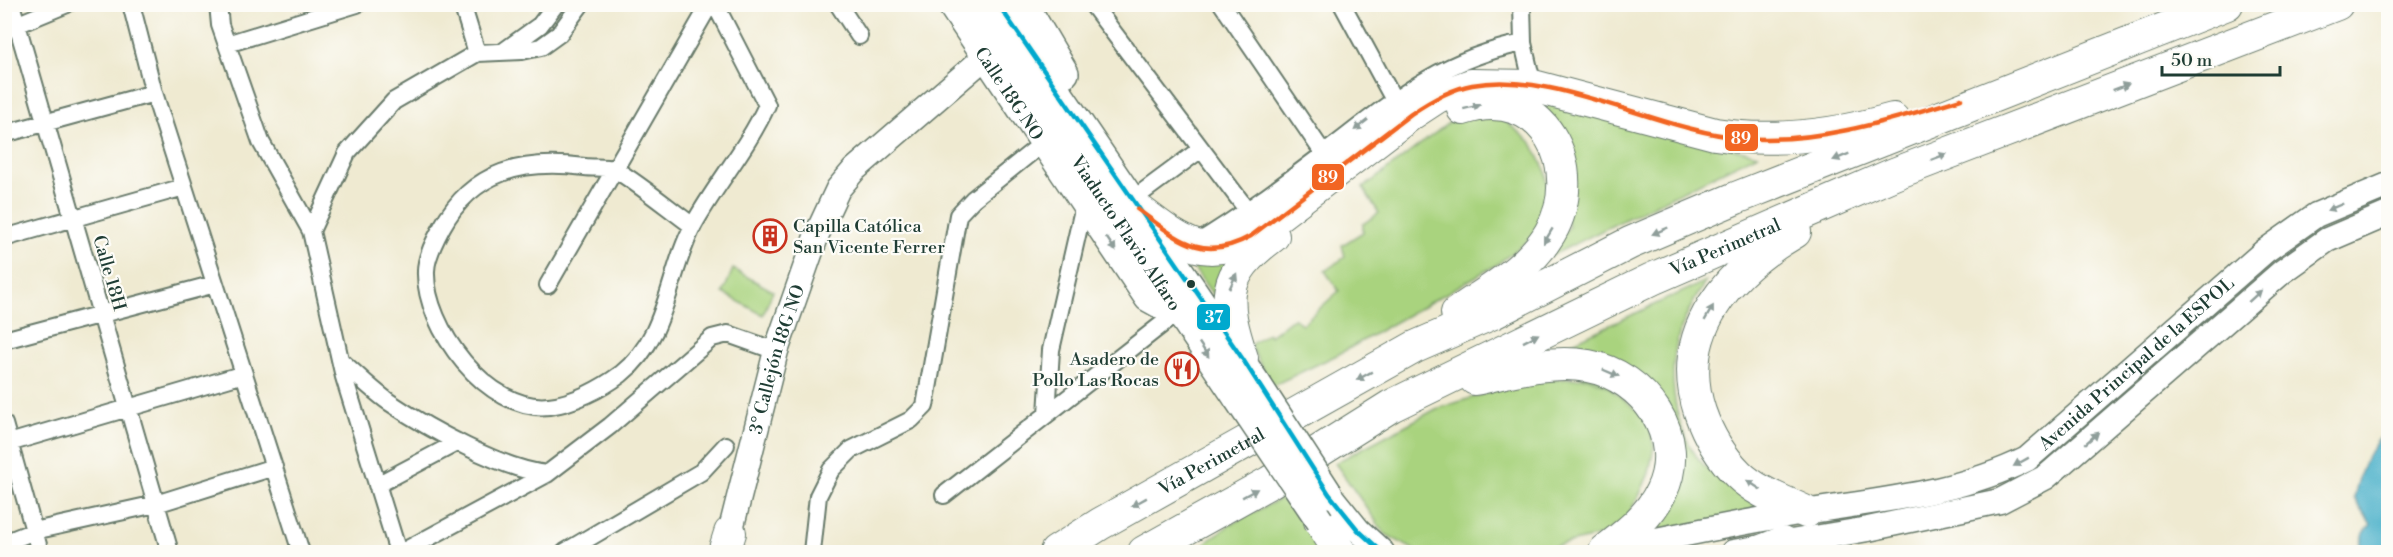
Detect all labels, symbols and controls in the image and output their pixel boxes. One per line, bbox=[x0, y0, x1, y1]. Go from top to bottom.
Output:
scale bar bbox=[2162, 39, 2280, 77]
street label: Calle 18G NO bbox=[970, 43, 1049, 145]
text: 50 m bbox=[2171, 49, 2213, 72]
one-way arrow bbox=[2112, 82, 2130, 92]
one-way arrow bbox=[1463, 101, 1482, 111]
one-way arrow bbox=[1353, 119, 1369, 132]
line badge: 89 bbox=[1724, 123, 1759, 152]
text: 89 bbox=[1731, 129, 1751, 149]
street label: Viaducto Flavio Alfaro bbox=[1065, 150, 1186, 315]
one-way arrow bbox=[1831, 152, 1849, 162]
one-way arrow bbox=[1930, 152, 1948, 161]
line badge: 89 bbox=[1311, 163, 1345, 191]
text: 89 bbox=[1318, 168, 1338, 188]
one-way arrow bbox=[2325, 202, 2343, 212]
street label: Vía Perimetral bbox=[1665, 213, 1785, 282]
place label: Capilla Católica San Vicente Ferrer bbox=[793, 215, 945, 259]
building icon: Capilla Católica San Vicente Ferrer bbox=[752, 218, 788, 254]
one-way arrow bbox=[1651, 226, 1669, 236]
one-way arrow bbox=[1543, 228, 1553, 245]
street label: Calle 18H bbox=[87, 232, 131, 314]
one-way arrow bbox=[1105, 236, 1116, 253]
street label: Avenida Principal de la ESPOL bbox=[2033, 272, 2239, 456]
one-way arrow bbox=[1229, 273, 1238, 290]
unlabelled marker bbox=[1185, 278, 1197, 290]
street label: 3° Callejón 18G NO bbox=[744, 282, 810, 436]
one-way arrow bbox=[2248, 289, 2263, 303]
line badge: 37 bbox=[1196, 303, 1231, 331]
one-way arrow bbox=[1704, 304, 1714, 321]
text: 37 bbox=[1205, 308, 1224, 328]
one-way arrow bbox=[1522, 334, 1539, 343]
one-way arrow bbox=[1198, 341, 1210, 357]
place label: Asadero de Pollo Las Rocas bbox=[1032, 348, 1159, 392]
restaurant icon: Asadero de Pollo Las Rocas bbox=[1164, 351, 1200, 387]
one-way arrow bbox=[1602, 369, 1620, 378]
one-way arrow bbox=[1355, 371, 1372, 381]
street label: Vía Perimetral bbox=[1153, 422, 1269, 501]
one-way arrow bbox=[2084, 431, 2100, 444]
one-way arrow bbox=[2012, 457, 2029, 467]
one-way arrow bbox=[1745, 480, 1762, 491]
one-way arrow bbox=[1242, 488, 1259, 498]
one-way arrow bbox=[1130, 497, 1147, 507]

